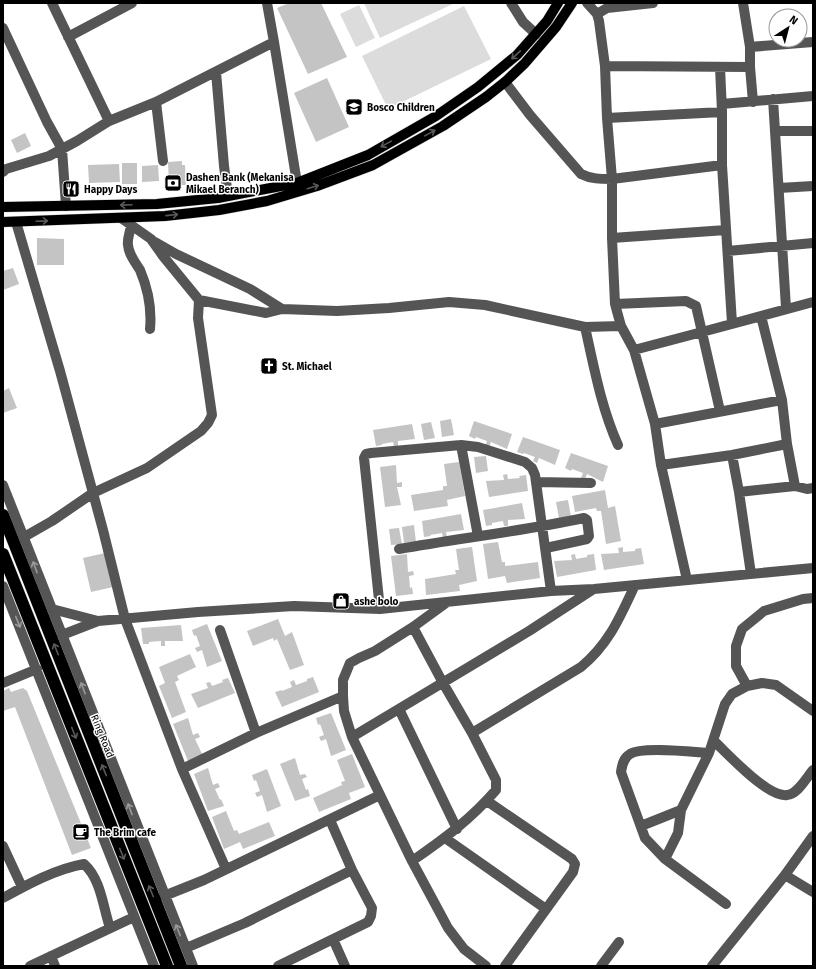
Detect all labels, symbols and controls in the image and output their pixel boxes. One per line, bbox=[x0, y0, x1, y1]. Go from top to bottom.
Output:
north arrow bbox=[768, 8, 808, 48]
text: N bbox=[787, 13, 800, 28]
one-way arrow bbox=[511, 50, 521, 60]
school or university icon: Bosco Children bbox=[344, 97, 364, 117]
place label: Bosco Children bbox=[367, 102, 435, 114]
one-way arrow bbox=[424, 129, 436, 137]
one-way arrow bbox=[380, 141, 392, 149]
place label: Dashen Bank (Mekanisa Mikael Beranch) bbox=[186, 171, 294, 196]
bank icon: Dashen Bank (Mekanisa Mikael Beranch) bbox=[163, 173, 183, 193]
restaurant icon: Happy Days bbox=[61, 179, 81, 199]
one-way arrow bbox=[306, 183, 319, 190]
place label: Happy Days bbox=[84, 184, 137, 196]
one-way arrow bbox=[120, 201, 133, 209]
one-way arrow bbox=[165, 211, 178, 219]
one-way arrow bbox=[35, 217, 48, 225]
church icon: St. Michael bbox=[259, 356, 279, 376]
place label: St. Michael bbox=[282, 361, 332, 373]
one-way arrow bbox=[31, 562, 39, 574]
shop icon: ashe bolo bbox=[331, 591, 351, 611]
place label: ashe bolo bbox=[354, 596, 399, 608]
one-way arrow bbox=[14, 615, 22, 627]
one-way arrow bbox=[51, 643, 59, 655]
one-way arrow bbox=[78, 683, 86, 695]
street label: Ring Road bbox=[88, 713, 116, 760]
one-way arrow bbox=[71, 726, 79, 738]
one-way arrow bbox=[99, 764, 107, 776]
one-way arrow bbox=[126, 804, 134, 816]
cafe icon: The Brim cafe bbox=[71, 822, 91, 842]
place label: The Brim cafe bbox=[94, 827, 157, 839]
one-way arrow bbox=[119, 847, 127, 859]
one-way arrow bbox=[147, 885, 155, 897]
one-way arrow bbox=[174, 924, 182, 936]

